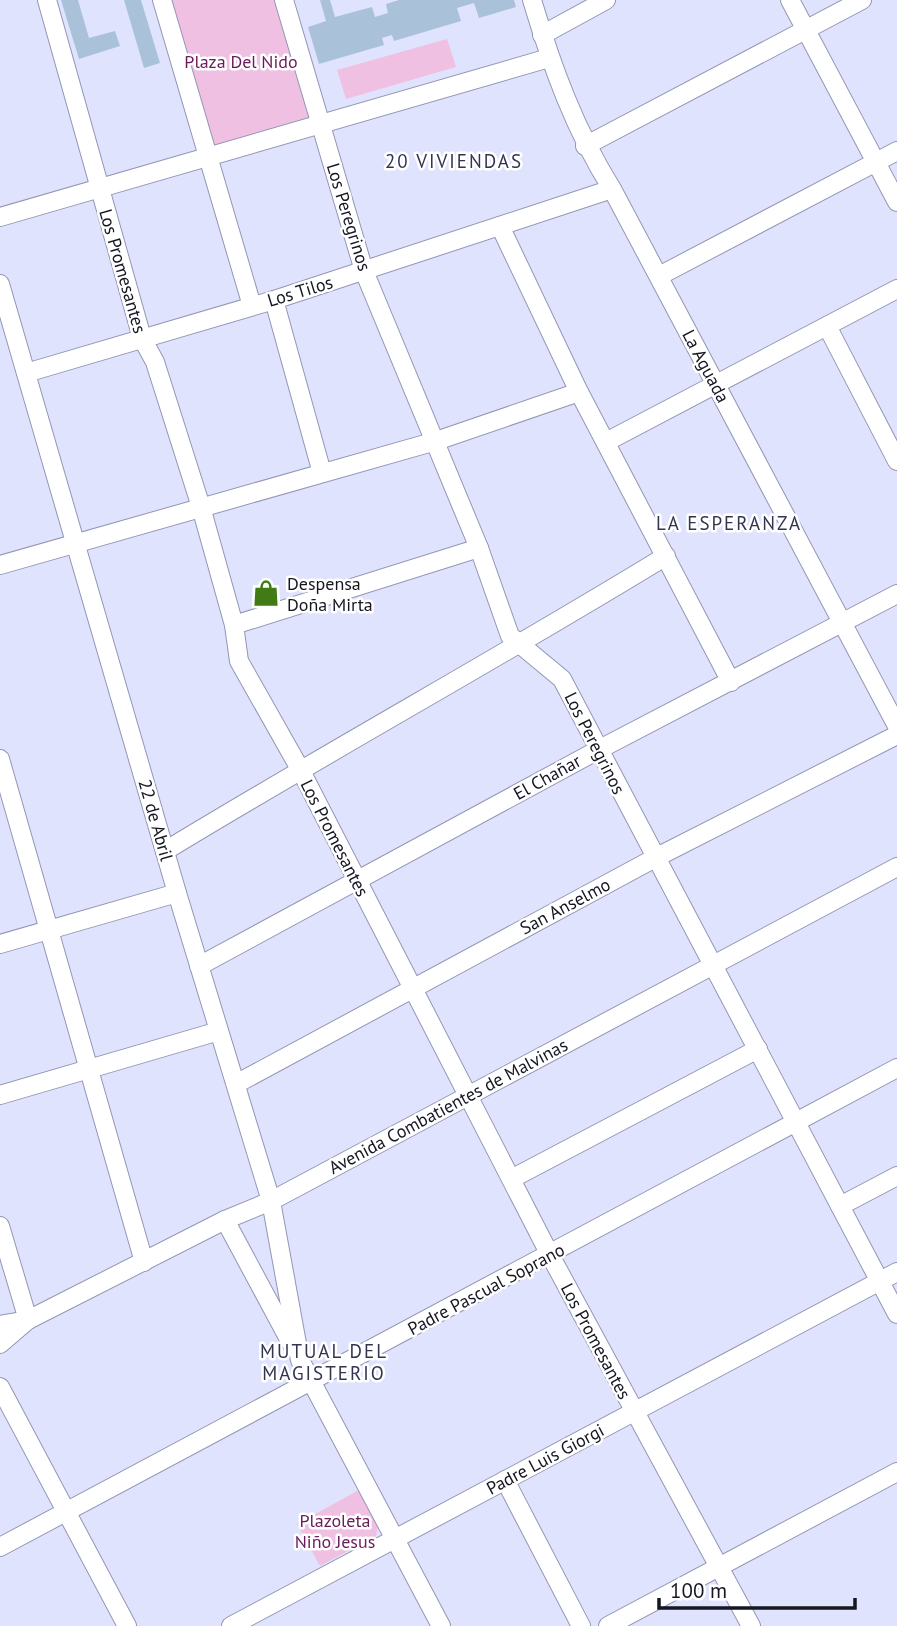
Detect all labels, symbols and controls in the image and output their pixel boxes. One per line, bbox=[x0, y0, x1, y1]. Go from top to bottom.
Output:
park label: Plaza Del Nido bbox=[184, 50, 298, 73]
district label: 20 VIVIENDAS bbox=[385, 149, 523, 173]
street label: Los Peregrinos bbox=[322, 160, 376, 274]
street label: Los Promesantes bbox=[94, 206, 152, 336]
street label: Los Tilos bbox=[265, 270, 335, 312]
street label: La Aguada bbox=[677, 326, 735, 406]
district label: LA ESPERANZA bbox=[656, 511, 802, 535]
place label: Despensa Doña Mirta bbox=[287, 572, 373, 616]
shop icon: Despensa Doña Mirta bbox=[251, 578, 281, 608]
street label: Los Peregrinos bbox=[559, 688, 631, 798]
street label: El Chañar bbox=[509, 749, 585, 805]
street label: 22 de Abril bbox=[133, 776, 179, 864]
street label: Los Promesantes bbox=[296, 776, 374, 900]
street label: San Anselmo bbox=[516, 873, 614, 939]
street label: Avenida Combatientes de Malvinas bbox=[325, 1033, 571, 1179]
street label: Padre Pascual Soprano bbox=[404, 1238, 568, 1340]
street label: Los Promesantes bbox=[556, 1279, 636, 1403]
district label: MUTUAL DEL MAGISTERIO bbox=[260, 1339, 388, 1385]
street label: Padre Luis Giorgi bbox=[482, 1418, 608, 1500]
park label: Plazoleta Niño Jesus bbox=[295, 1509, 375, 1553]
scale bar bbox=[659, 1566, 855, 1610]
text: 100 m bbox=[670, 1577, 727, 1604]

